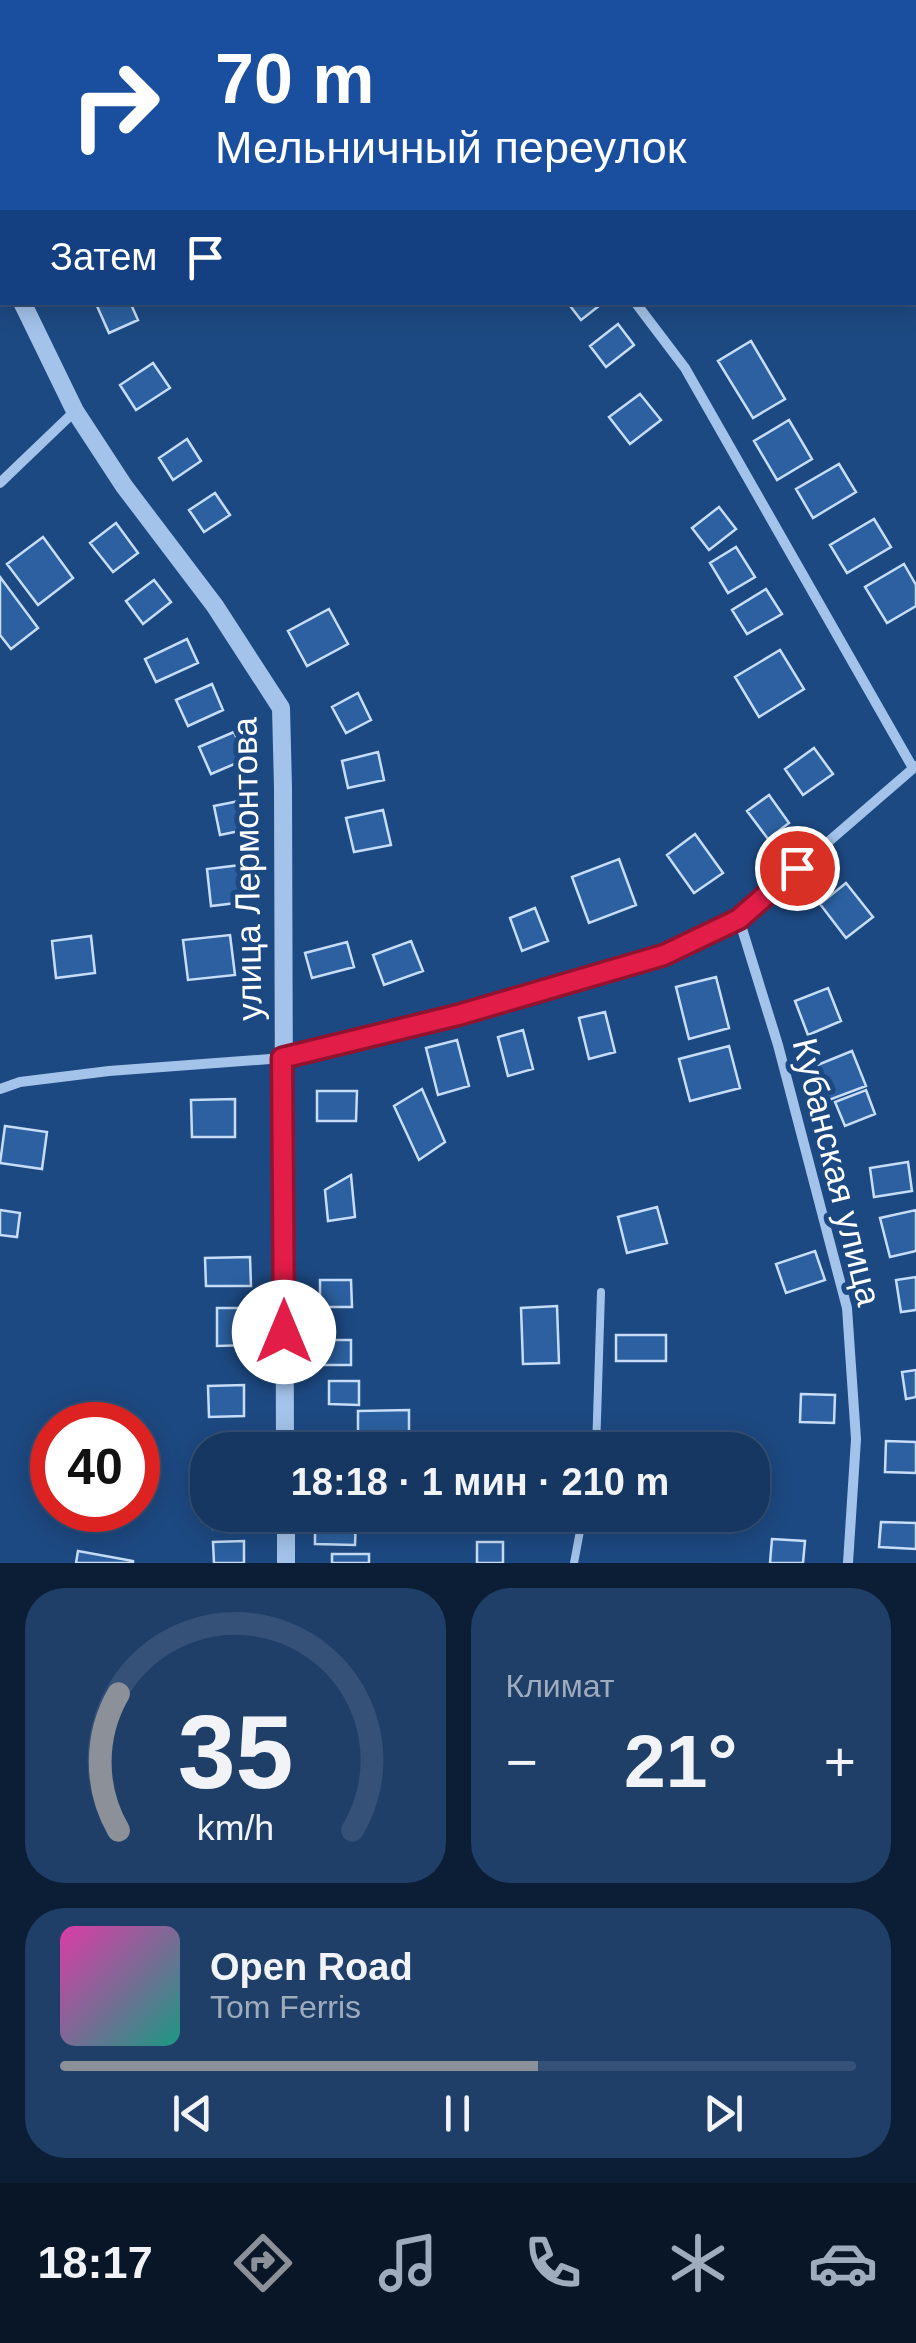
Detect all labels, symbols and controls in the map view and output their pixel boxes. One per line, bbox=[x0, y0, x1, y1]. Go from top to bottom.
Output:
icon: right bbox=[50, 40, 180, 170]
text: 70 m bbox=[215, 40, 375, 118]
text: Мельничный переулок bbox=[215, 122, 686, 173]
icon: arrive bbox=[178, 230, 233, 285]
text: Затем bbox=[50, 236, 158, 278]
street label: улица Лермонтова bbox=[224, 716, 269, 1021]
pin bbox=[755, 826, 840, 911]
icon: arrive bbox=[770, 841, 825, 896]
street label: Кубанская улица bbox=[785, 1034, 890, 1310]
position arrow bbox=[232, 1280, 336, 1384]
speed limit sign: 40 bbox=[30, 1402, 160, 1532]
text: 18:18 · 1 мин · 210 m bbox=[291, 1461, 669, 1503]
text: Климат bbox=[506, 1668, 614, 1704]
text: 35 bbox=[177, 1694, 293, 1810]
text: 21° bbox=[624, 1719, 737, 1803]
text: − bbox=[506, 1731, 538, 1793]
text: + bbox=[824, 1731, 856, 1793]
text: km/h bbox=[197, 1808, 274, 1848]
text: Open Road bbox=[210, 1946, 413, 1988]
text: Tom Ferris bbox=[210, 1989, 361, 2025]
icon: previous bbox=[165, 2086, 220, 2141]
icon: pause bbox=[430, 2086, 485, 2141]
icon: next bbox=[696, 2086, 751, 2141]
icon: directions bbox=[228, 2228, 298, 2298]
icon: music bbox=[373, 2228, 443, 2298]
icon: phone bbox=[518, 2228, 588, 2298]
icon: climate bbox=[663, 2228, 733, 2298]
icon: car bbox=[808, 2228, 878, 2298]
text: 18:17 bbox=[38, 2237, 153, 2288]

